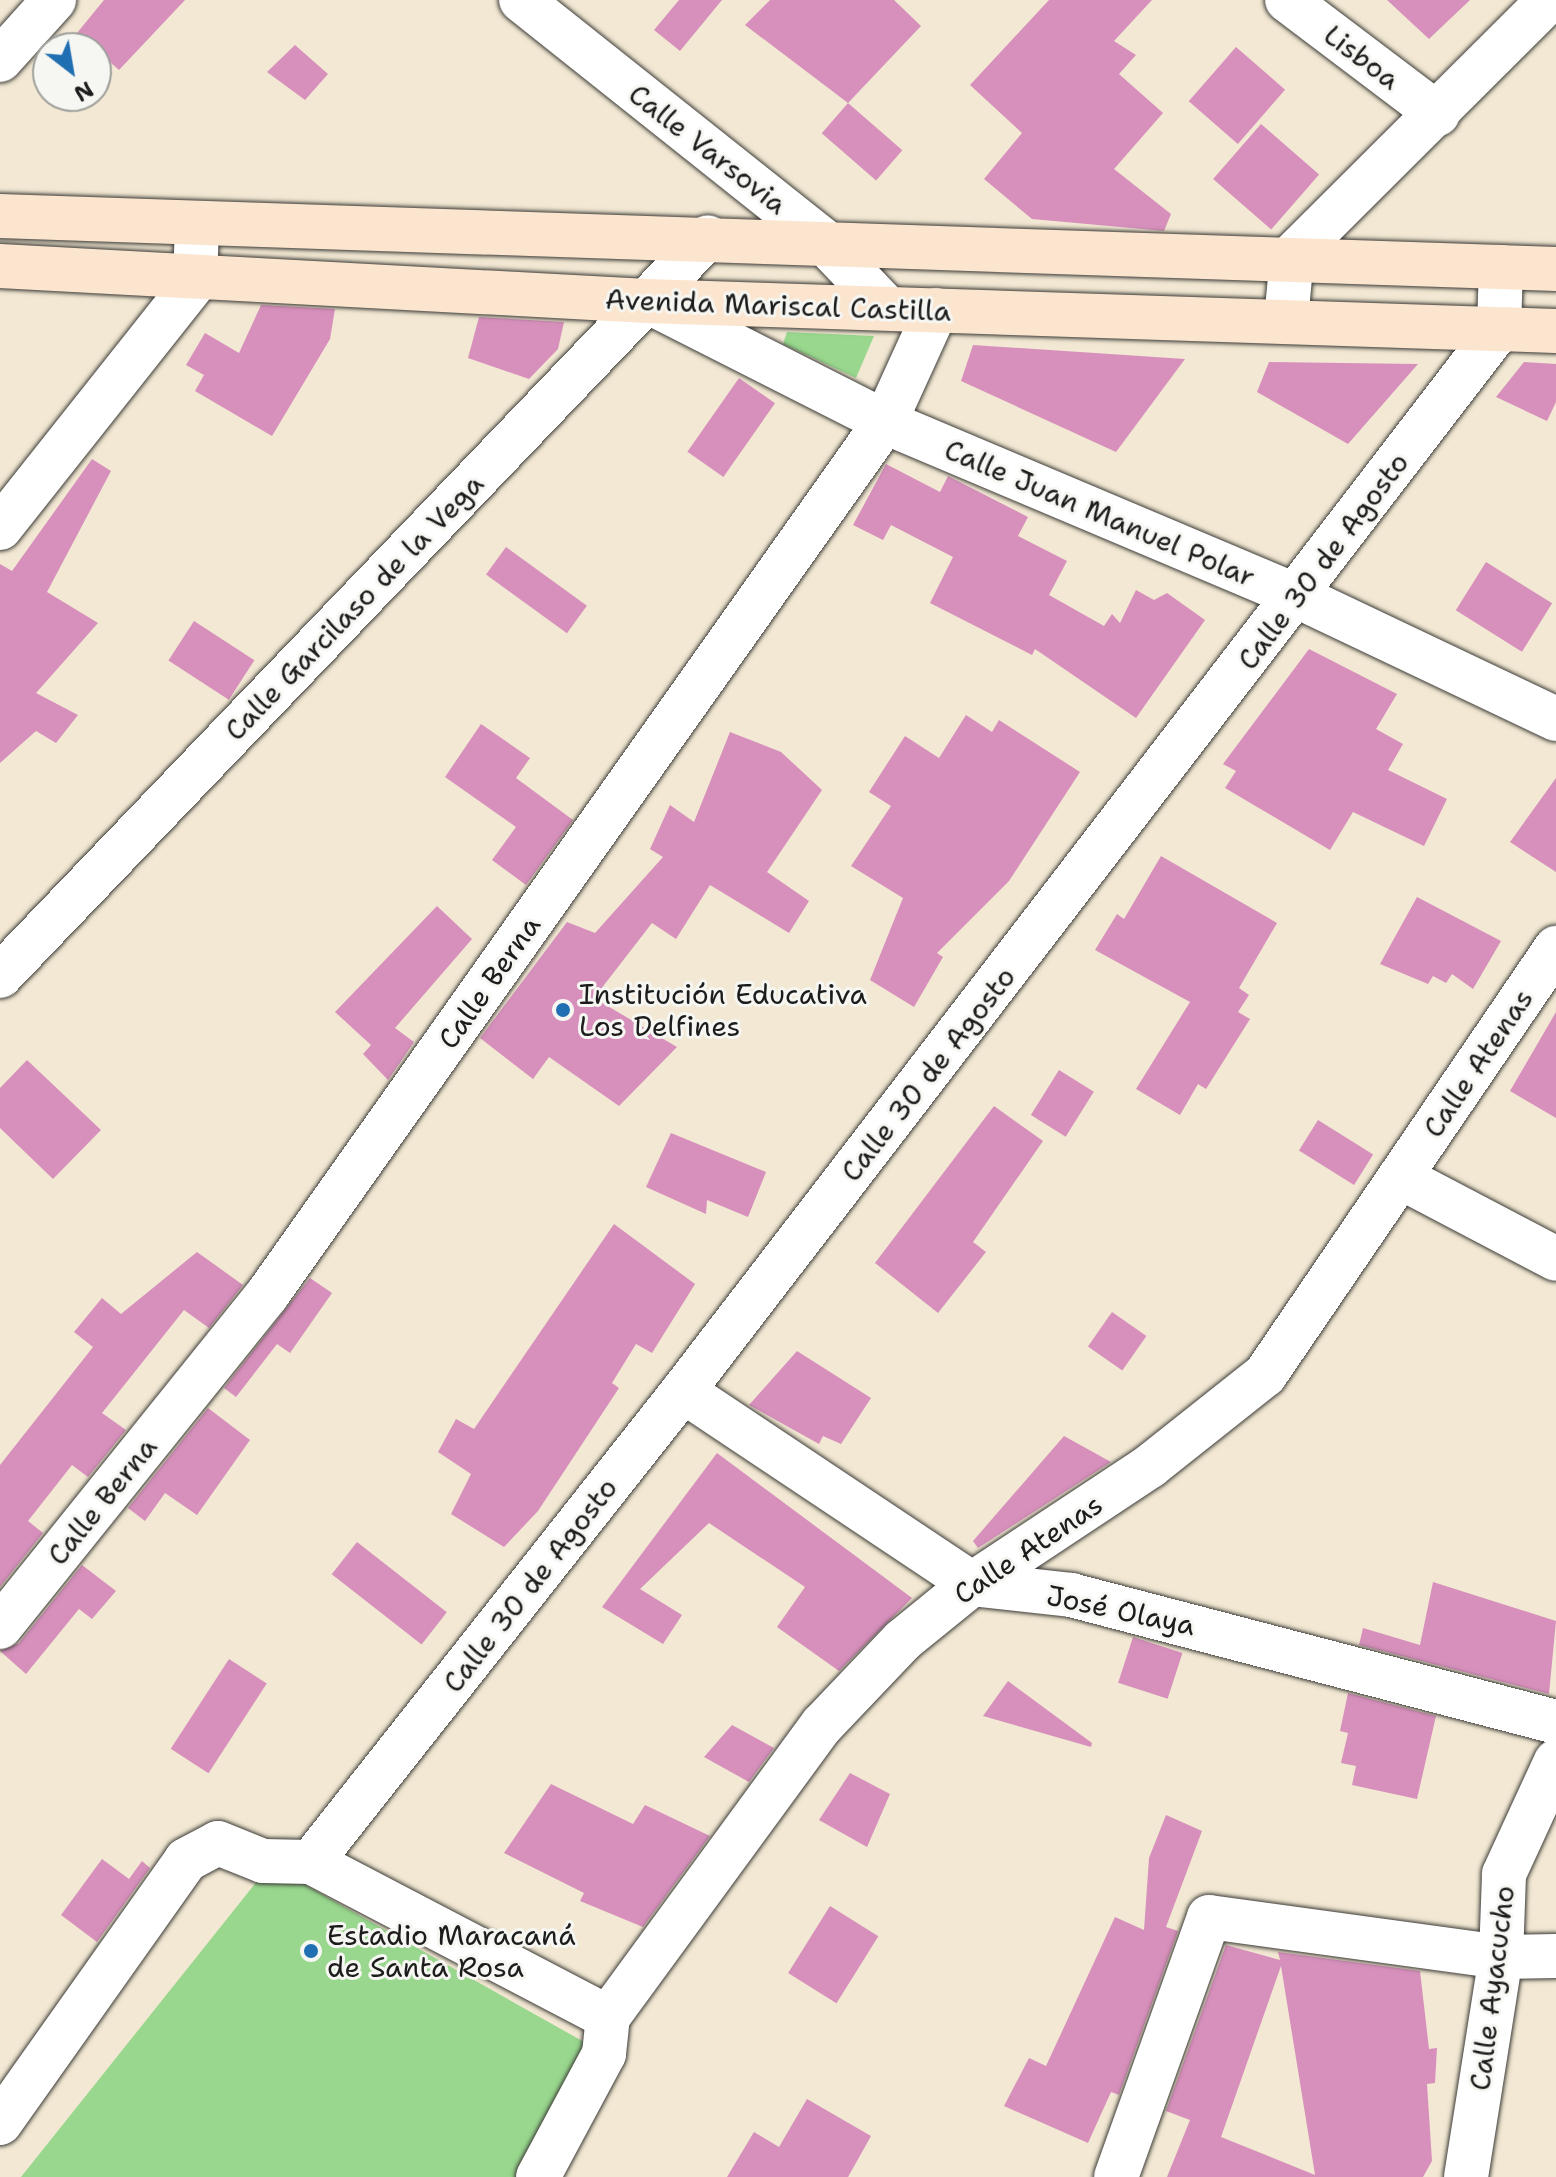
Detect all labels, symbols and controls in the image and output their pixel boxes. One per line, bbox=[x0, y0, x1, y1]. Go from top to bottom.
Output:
street label: Lisboa bbox=[1318, 18, 1406, 96]
north arrow bbox=[32, 32, 112, 112]
text: N bbox=[69, 74, 99, 108]
street label: Calle Varsovia bbox=[622, 77, 794, 221]
street label: Avenida Mariscal Castilla bbox=[604, 282, 952, 328]
street label: Calle Juan Manuel Polar bbox=[940, 432, 1260, 594]
street label: Calle 30 de Agosto bbox=[1231, 446, 1415, 676]
street label: Calle Garcilaso de la Vega bbox=[218, 467, 490, 747]
street label: Calle Berna bbox=[431, 909, 547, 1055]
street label: Calle 30 de Agosto bbox=[834, 960, 1022, 1188]
place label: Institución Educativa Los Delfines bbox=[579, 977, 867, 1043]
street label: Calle Atenas bbox=[1416, 982, 1540, 1144]
marker: Institución Educativa Los Delfines bbox=[554, 1001, 572, 1019]
street label: Calle Berna bbox=[40, 1430, 164, 1572]
street label: Calle 30 de Agosto bbox=[436, 1471, 624, 1699]
street label: Calle Atenas bbox=[947, 1487, 1109, 1611]
street label: José Olaya bbox=[1044, 1578, 1198, 1642]
street label: Calle Ayacucho bbox=[1463, 1884, 1521, 2092]
place label: Estadio Maracaná de Santa Rosa bbox=[327, 1918, 576, 1984]
marker: Estadio Maracaná de Santa Rosa bbox=[302, 1942, 320, 1960]

